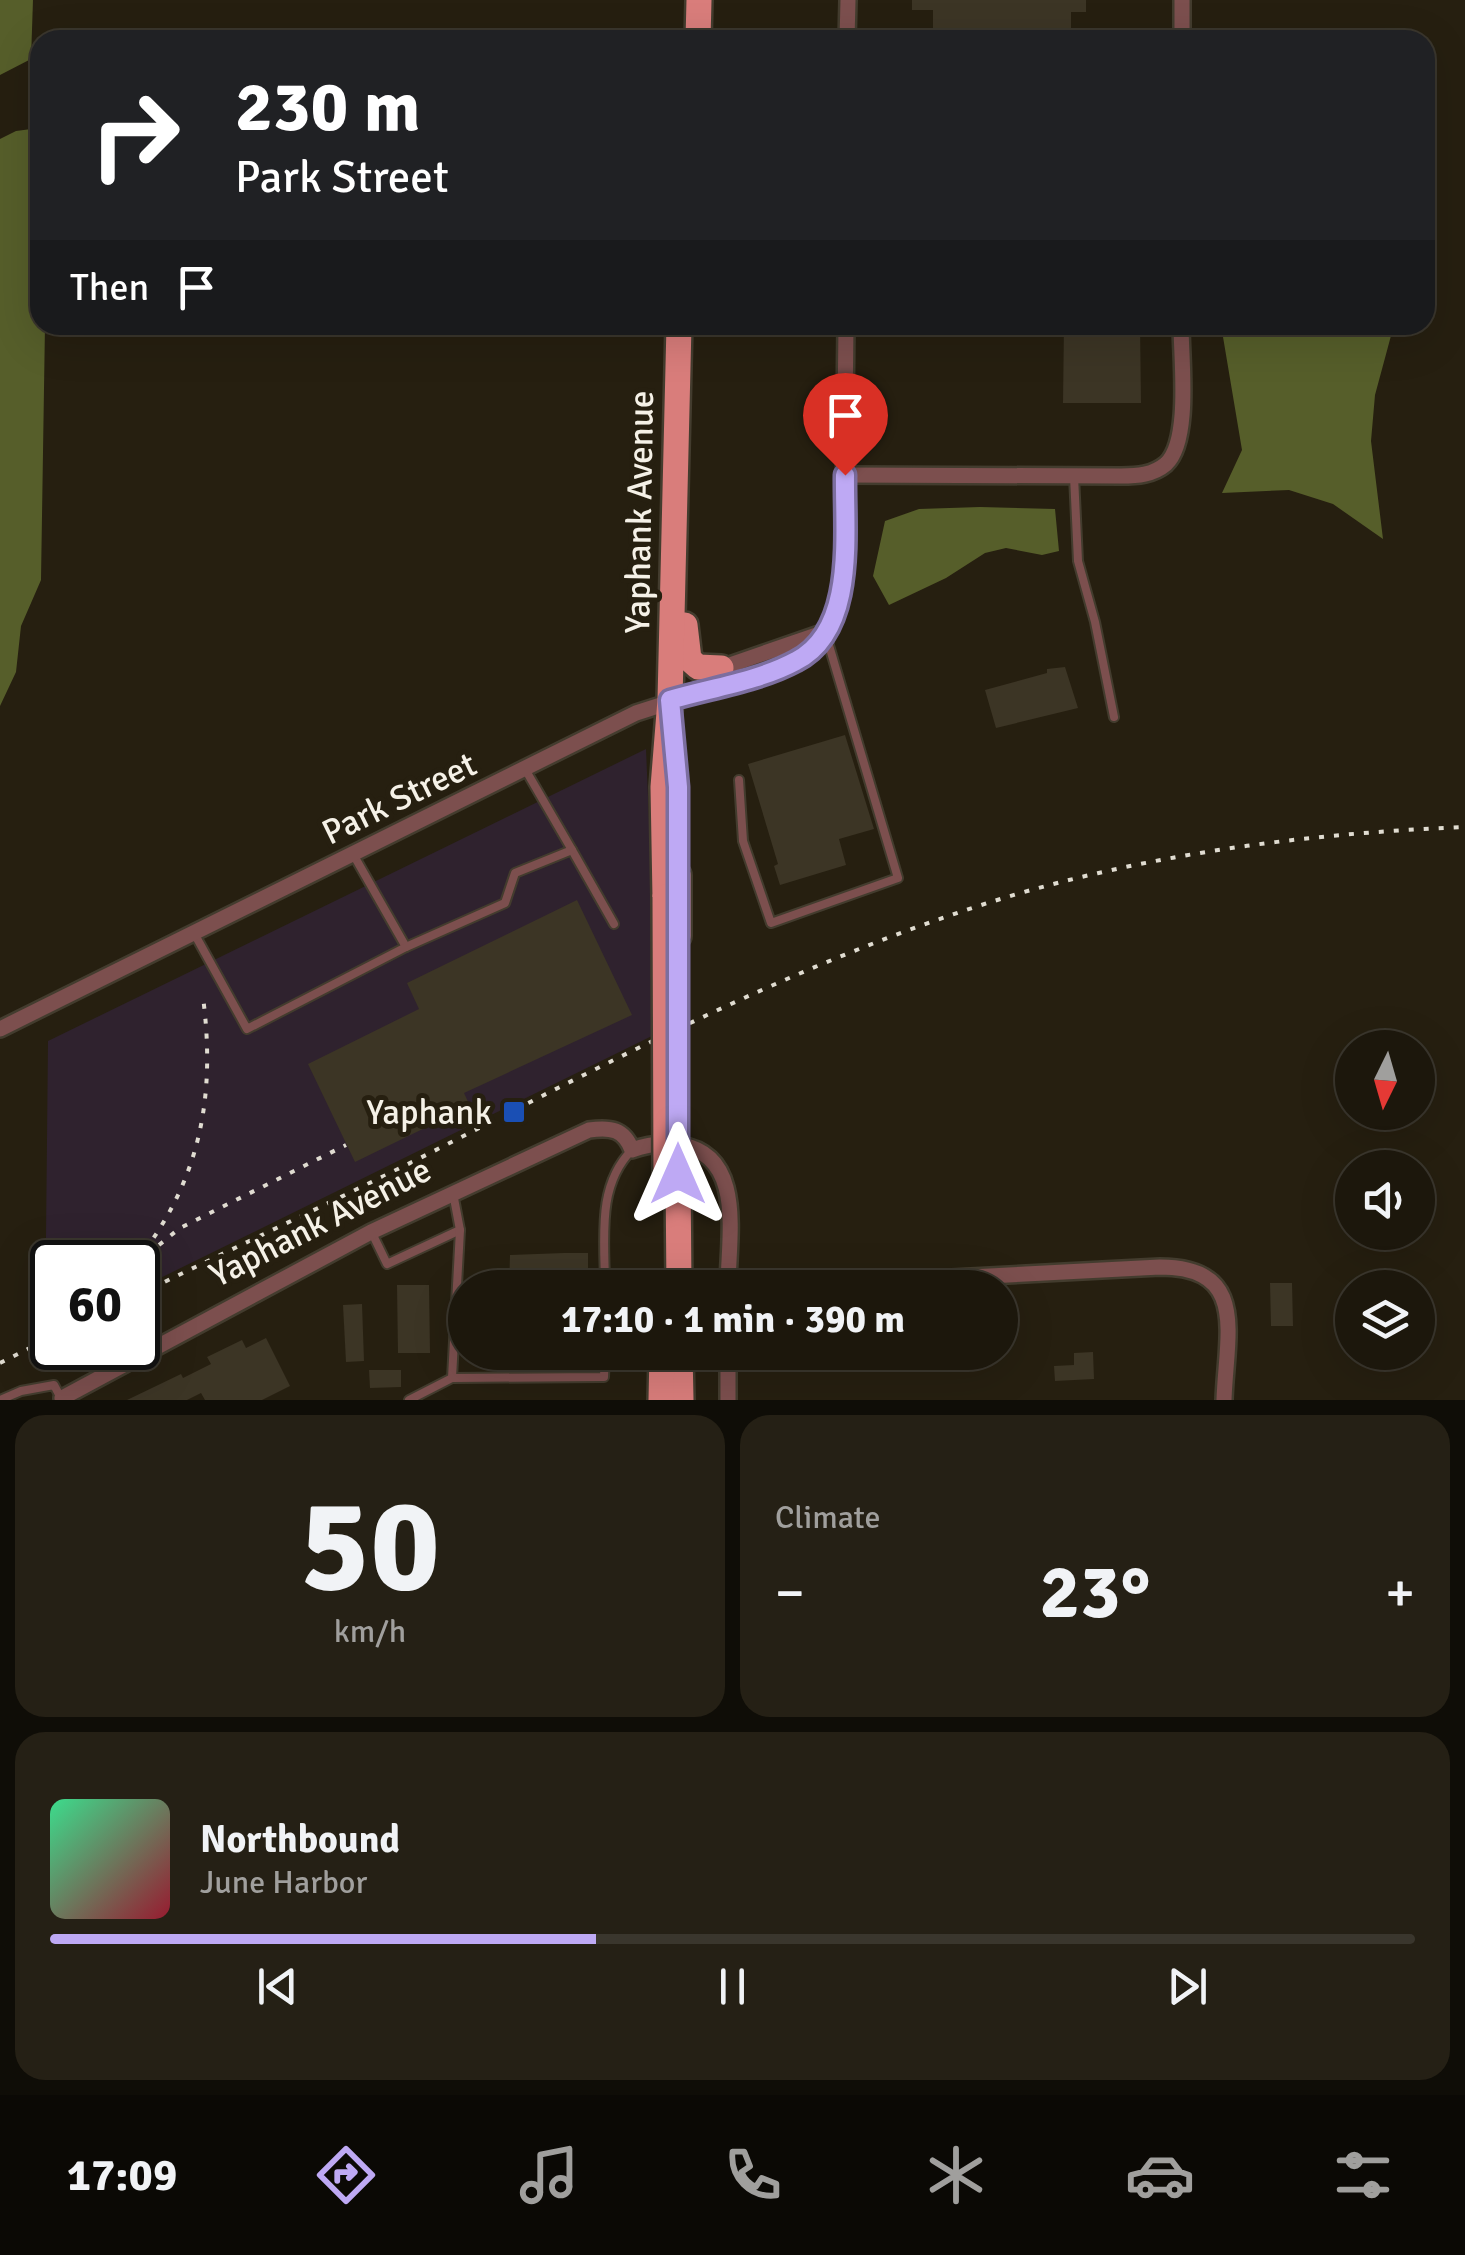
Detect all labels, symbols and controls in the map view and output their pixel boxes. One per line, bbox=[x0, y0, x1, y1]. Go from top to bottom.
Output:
text: 230 m bbox=[235, 64, 420, 150]
icon: right bbox=[70, 70, 200, 200]
text: Park Street bbox=[235, 150, 449, 205]
icon: arrive bbox=[169, 260, 224, 315]
text: Then bbox=[70, 264, 149, 311]
pin bbox=[803, 373, 888, 476]
icon: arrive bbox=[818, 388, 873, 443]
street label: Yaphank Avenue bbox=[616, 390, 663, 634]
street label: Park Street bbox=[315, 743, 483, 854]
north arrow bbox=[1335, 1030, 1435, 1130]
map controls bbox=[1335, 1030, 1435, 1370]
place label: Yaphank bbox=[366, 1091, 492, 1134]
marker: Yaphank bbox=[501, 1099, 527, 1125]
position arrow bbox=[626, 1122, 730, 1226]
street label: Yaphank Avenue bbox=[202, 1148, 438, 1297]
button: sound bbox=[1335, 1150, 1435, 1250]
speed limit sign: 60 bbox=[30, 1240, 160, 1370]
button: layers bbox=[1335, 1270, 1435, 1370]
text: 17:10 · 1 min · 390 m bbox=[561, 1296, 905, 1343]
text: 50 bbox=[300, 1467, 440, 1627]
text: Climate bbox=[775, 1498, 881, 1537]
text: 23° bbox=[1040, 1546, 1151, 1639]
text: − bbox=[775, 1559, 805, 1627]
text: + bbox=[1385, 1559, 1415, 1627]
text: km/h bbox=[334, 1612, 406, 1651]
text: Northbound bbox=[200, 1816, 400, 1863]
text: June Harbor bbox=[200, 1863, 367, 1902]
icon: previous bbox=[250, 1959, 305, 2014]
icon: pause bbox=[705, 1959, 760, 2014]
icon: next bbox=[1160, 1959, 1215, 2014]
icon: directions bbox=[311, 2140, 381, 2210]
icon: music bbox=[514, 2140, 584, 2210]
icon: phone bbox=[718, 2140, 788, 2210]
icon: climate bbox=[921, 2140, 991, 2210]
icon: car bbox=[1125, 2140, 1195, 2210]
icon: filters bbox=[1328, 2140, 1398, 2210]
text: 17:09 bbox=[67, 2148, 177, 2203]

